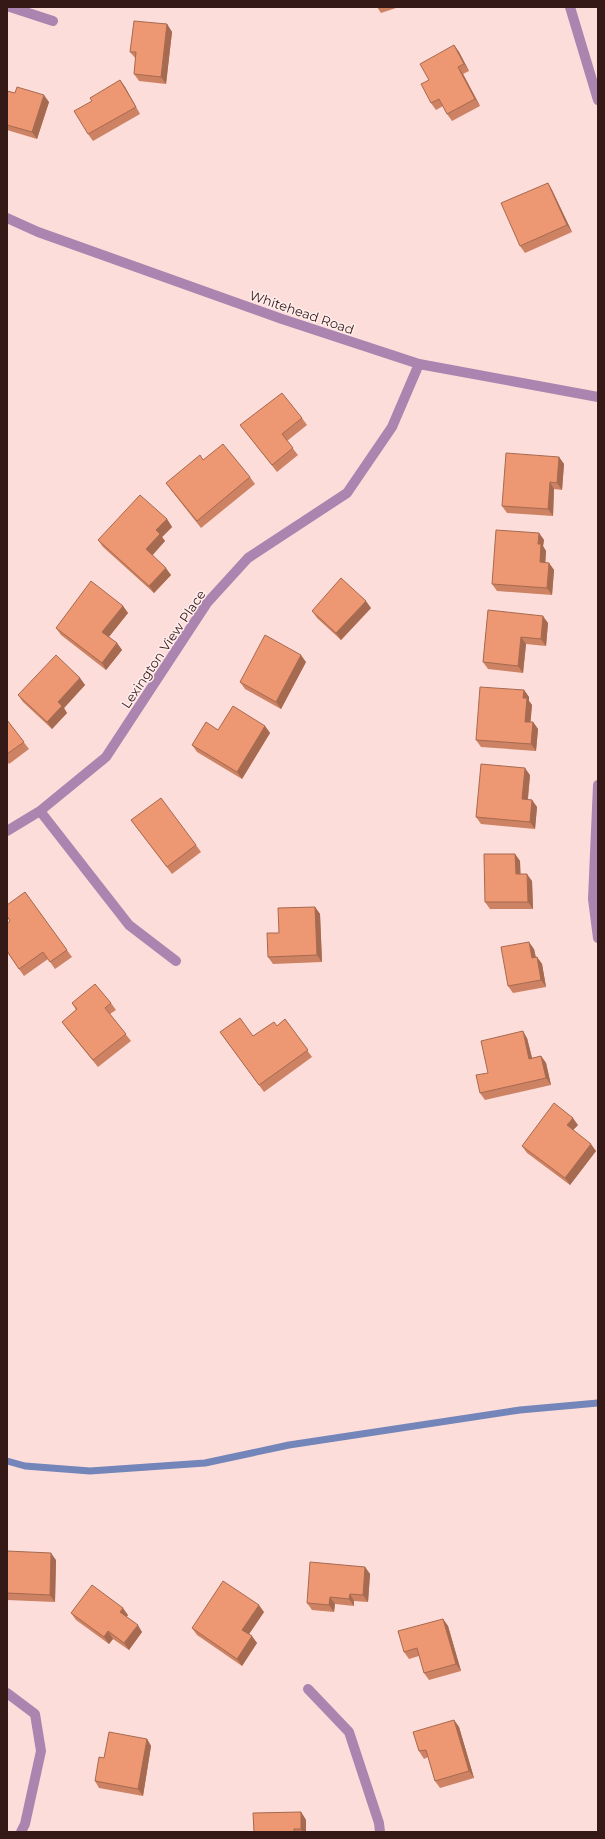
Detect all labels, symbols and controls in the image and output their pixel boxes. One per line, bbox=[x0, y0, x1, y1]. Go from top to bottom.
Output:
street label: Whitehead Road bbox=[248, 287, 356, 337]
street label: Lexington View Place bbox=[117, 587, 209, 711]

